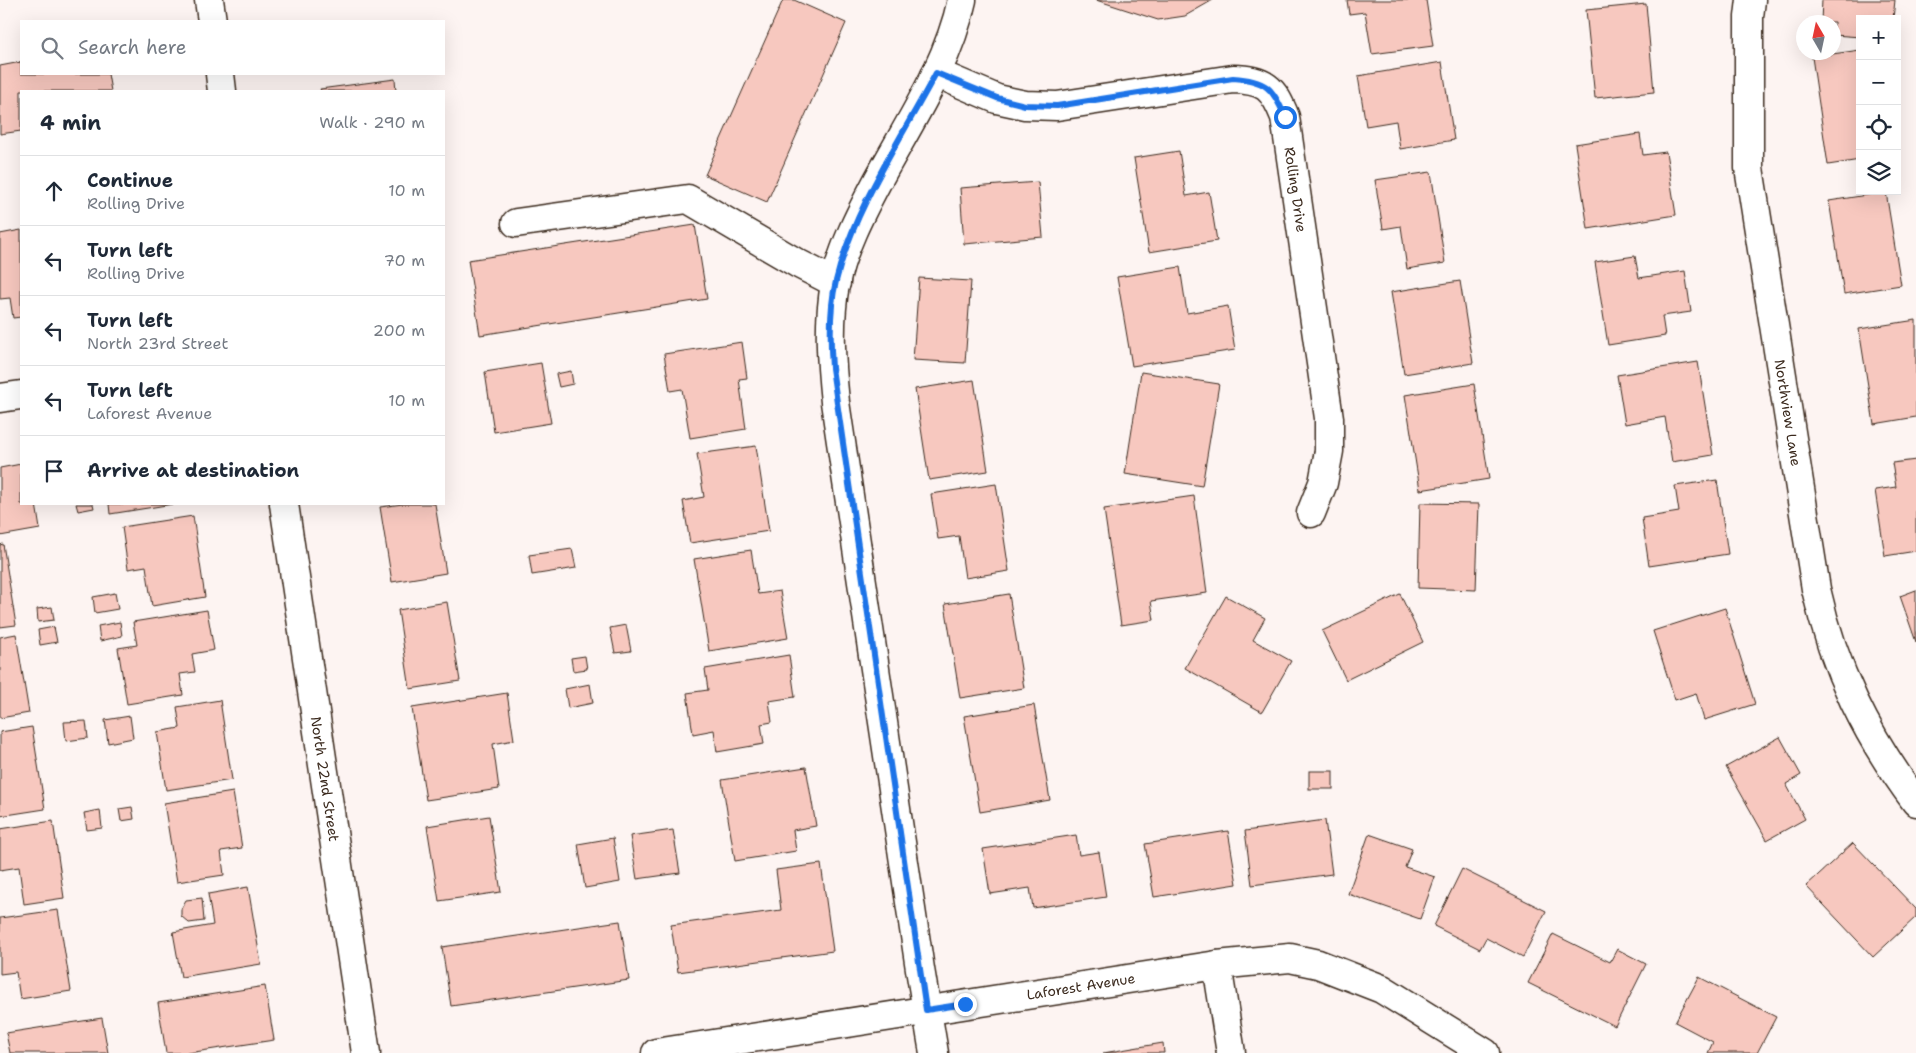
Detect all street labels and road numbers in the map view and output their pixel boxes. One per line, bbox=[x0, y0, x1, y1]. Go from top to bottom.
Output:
street label: Rolling Drive bbox=[1280, 146, 1311, 234]
street label: Northview Lane bbox=[1771, 358, 1805, 468]
street label: North 22nd Street bbox=[307, 715, 343, 843]
street label: Laforest Avenue bbox=[1025, 969, 1136, 1004]

